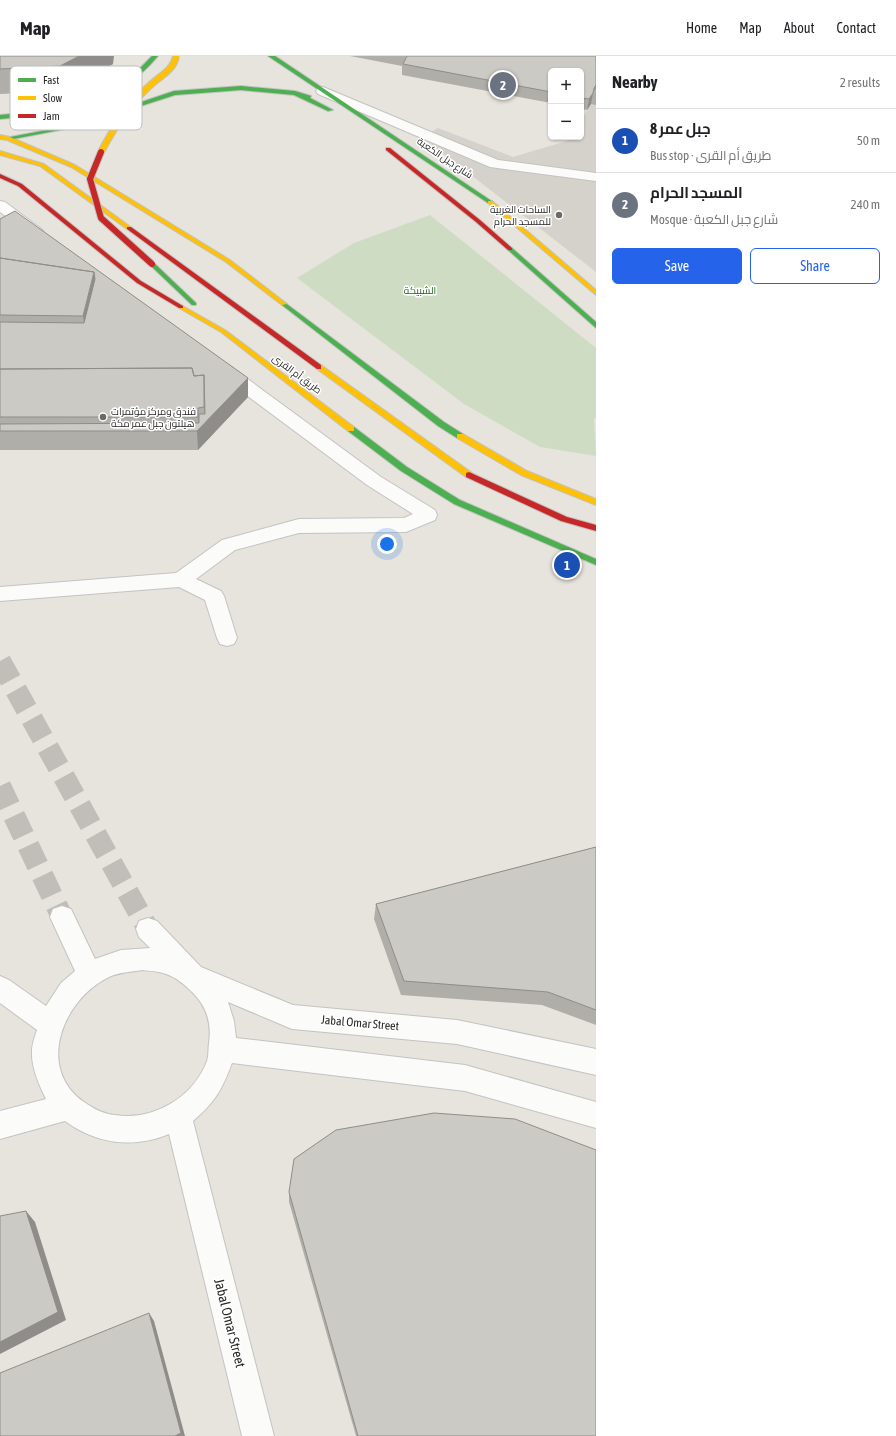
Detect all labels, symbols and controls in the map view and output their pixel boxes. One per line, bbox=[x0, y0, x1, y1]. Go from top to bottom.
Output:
text: Map bbox=[20, 17, 51, 39]
text: Home bbox=[686, 20, 717, 36]
text: Map bbox=[739, 20, 762, 36]
text: About bbox=[784, 20, 815, 36]
text: Contact bbox=[837, 20, 876, 36]
legend bbox=[10, 66, 142, 130]
map controls bbox=[548, 68, 584, 140]
button: + bbox=[548, 68, 584, 104]
pin: 2 bbox=[490, 70, 516, 100]
text: Nearby bbox=[612, 72, 658, 92]
text: Fast bbox=[43, 74, 59, 86]
text: 2 results bbox=[840, 75, 880, 90]
text: Slow bbox=[43, 92, 62, 104]
button: − bbox=[548, 104, 584, 140]
text: Jam bbox=[43, 110, 60, 122]
text: جبل عمر 8 bbox=[650, 120, 711, 137]
text: 1 bbox=[622, 133, 628, 148]
text: 50 m bbox=[857, 133, 880, 148]
street label: شارع جبل الكعبة bbox=[415, 135, 475, 181]
text: Bus stop · طريق أم القرى bbox=[650, 148, 771, 163]
text: المسجد الحرام bbox=[650, 184, 743, 201]
text: 2 bbox=[622, 197, 628, 212]
text: 240 m bbox=[851, 197, 880, 212]
place label: الساحات الغربية للمسجد الحرام bbox=[490, 204, 551, 229]
marker: الساحات الغربية للمسجد الحرام bbox=[554, 210, 564, 220]
text: Mosque · شارع جبل الكعبة bbox=[650, 212, 778, 227]
button: Save bbox=[612, 248, 742, 284]
button: Share bbox=[750, 248, 880, 284]
park label: الشبيكة bbox=[404, 285, 436, 296]
street label: طريق أم القرى bbox=[269, 351, 324, 398]
place label: فندق ومركز مؤتمرات هيلتون جبل عمر مكة bbox=[111, 406, 196, 430]
marker: فندق ومركز مؤتمرات هيلتون جبل عمر مكة bbox=[98, 412, 108, 422]
your location bbox=[377, 534, 397, 554]
pin: 1 bbox=[554, 550, 580, 580]
street label: Jabal Omar Street bbox=[320, 1013, 400, 1033]
street label: Jabal Omar Street bbox=[211, 1277, 249, 1369]

